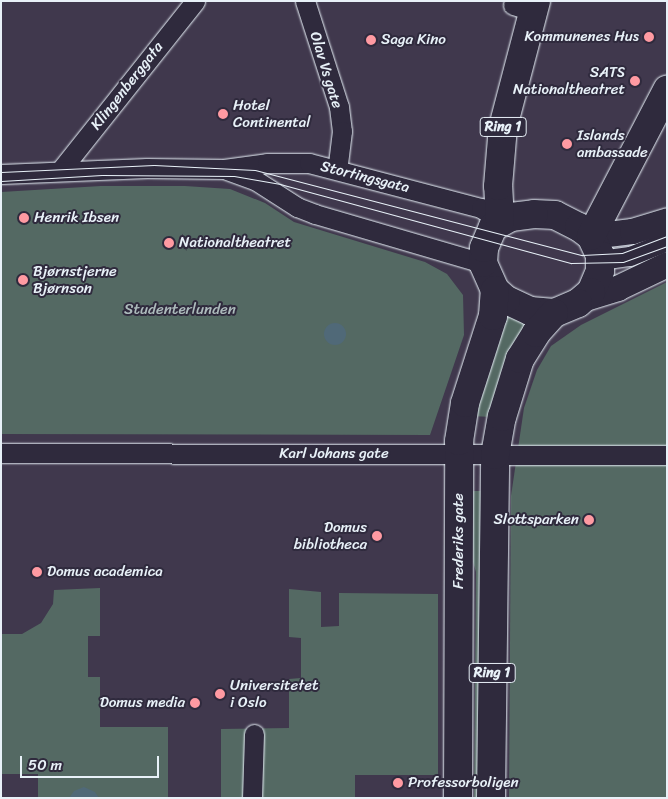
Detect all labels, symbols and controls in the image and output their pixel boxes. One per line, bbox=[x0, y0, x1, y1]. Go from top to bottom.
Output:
place label: Kommunenes Hus bbox=[524, 28, 639, 46]
street label: Olav Vs gate bbox=[306, 29, 346, 111]
place label: Saga Kino bbox=[381, 31, 446, 49]
marker: Kommunenes Hus bbox=[643, 31, 655, 43]
marker: Saga Kino bbox=[365, 34, 377, 46]
street label: Klingenberggata bbox=[87, 38, 167, 134]
place label: SATS Nationaltheatret bbox=[513, 63, 625, 98]
marker: SATS Nationaltheatret bbox=[629, 75, 641, 87]
place label: Hotel Continental bbox=[233, 96, 311, 131]
marker: Hotel Continental bbox=[217, 108, 229, 120]
road number: Ring 1 bbox=[479, 115, 527, 138]
place label: Islands ambassade bbox=[577, 126, 648, 161]
marker: Islands ambassade bbox=[561, 138, 573, 150]
street label: Stortingsgata bbox=[319, 157, 411, 197]
place label: Henrik Ibsen bbox=[34, 209, 119, 227]
marker: Henrik Ibsen bbox=[18, 212, 30, 224]
place label: Nationaltheatret bbox=[179, 234, 291, 252]
marker: Nationaltheatret bbox=[163, 237, 175, 249]
place label: Bjørnstjerne Bjørnson bbox=[33, 262, 117, 297]
marker: Bjørnstjerne Bjørnson bbox=[17, 274, 29, 286]
park label: Studenterlunden bbox=[124, 301, 236, 319]
street label: Karl Johans gate bbox=[280, 445, 388, 463]
street label: Frederiks gate bbox=[450, 493, 468, 589]
place label: Slottsparken bbox=[493, 511, 579, 529]
marker: Slottsparken bbox=[583, 514, 595, 526]
place label: Domus bibliotheca bbox=[294, 518, 367, 553]
marker: Domus bibliotheca bbox=[371, 530, 383, 542]
place label: Domus academica bbox=[47, 563, 162, 581]
marker: Domus academica bbox=[31, 566, 43, 578]
road number: Ring 1 bbox=[468, 661, 516, 684]
place label: Universitetet i Oslo bbox=[230, 676, 319, 711]
marker: Universitetet i Oslo bbox=[214, 688, 226, 700]
place label: Domus media bbox=[99, 694, 185, 712]
marker: Domus media bbox=[189, 697, 201, 709]
scale bar bbox=[22, 746, 161, 778]
text: 50 m bbox=[28, 752, 62, 778]
place label: Professorboligen bbox=[408, 774, 519, 792]
marker: Professorboligen bbox=[392, 777, 404, 789]

